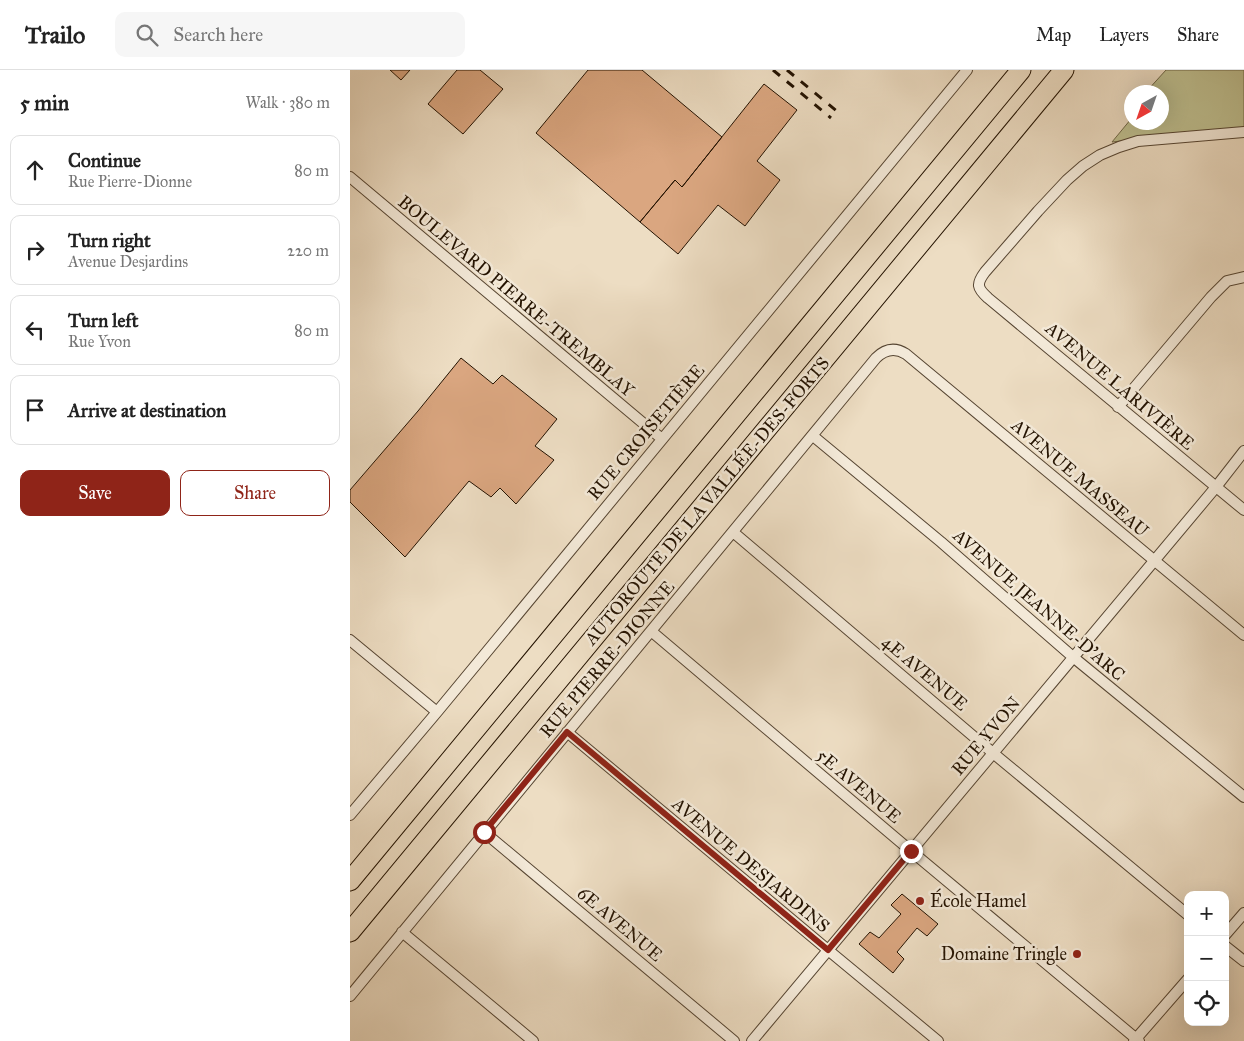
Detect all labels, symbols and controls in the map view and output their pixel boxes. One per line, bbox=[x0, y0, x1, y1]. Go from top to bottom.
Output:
search box bbox=[115, 12, 465, 57]
text: Trailo bbox=[25, 20, 85, 50]
icon: search bbox=[133, 21, 161, 49]
text: Search here bbox=[173, 23, 263, 46]
text: Map bbox=[1036, 24, 1071, 46]
text: Layers bbox=[1099, 24, 1149, 46]
text: Share bbox=[1177, 24, 1219, 46]
north arrow bbox=[1124, 85, 1169, 130]
text: 5 min bbox=[20, 90, 69, 116]
text: Walk · 380 m bbox=[246, 93, 330, 112]
text: Continue bbox=[68, 149, 141, 172]
icon: ahead bbox=[21, 156, 49, 184]
text: 80 m bbox=[294, 161, 329, 180]
text: Rue Pierre-Dionne bbox=[68, 172, 192, 191]
street label: BOULEVARD PIERRE-TREMBLAY bbox=[393, 191, 639, 402]
text: Turn right bbox=[68, 229, 151, 252]
icon: right bbox=[21, 236, 49, 264]
text: 220 m bbox=[287, 241, 329, 260]
text: Avenue Desjardins bbox=[68, 252, 188, 271]
text: Turn left bbox=[68, 309, 138, 332]
street label: AVENUE LARIVIÈRE bbox=[1040, 315, 1200, 455]
icon: left bbox=[21, 316, 49, 344]
text: 80 m bbox=[294, 321, 329, 340]
text: Rue Yvon bbox=[68, 332, 131, 351]
street label: AUTOROUTE DE LA VALLÉE-DES-FORTS bbox=[578, 351, 834, 650]
street label: RUE CROISETIÈRE bbox=[581, 358, 709, 504]
icon: arrive bbox=[21, 396, 49, 424]
text: Arrive at destination bbox=[68, 399, 226, 422]
street label: AVENUE MASSEAU bbox=[1006, 414, 1154, 542]
button: Save bbox=[20, 470, 170, 516]
button: Share bbox=[180, 470, 330, 516]
street label: AVENUE JEANNE-D'ARC bbox=[947, 524, 1129, 686]
street label: RUE PIERRE-DIONNE bbox=[535, 576, 679, 742]
street label: 4E AVENUE bbox=[878, 631, 972, 715]
street label: RUE YVON bbox=[947, 692, 1025, 780]
street label: 5E AVENUE bbox=[812, 744, 906, 828]
street label: AVENUE DESJARDINS bbox=[666, 792, 834, 938]
route start bbox=[473, 821, 496, 844]
route end bbox=[900, 840, 923, 863]
street label: 6E AVENUE bbox=[573, 882, 667, 966]
place label: École Hamel bbox=[930, 888, 1027, 912]
map controls bbox=[1184, 891, 1229, 1026]
button: + bbox=[1184, 891, 1229, 936]
marker: École Hamel bbox=[914, 895, 926, 907]
button: − bbox=[1184, 936, 1229, 981]
place label: Domaine Tringle bbox=[941, 943, 1067, 966]
marker: Domaine Tringle bbox=[1071, 948, 1083, 960]
button: locate bbox=[1184, 981, 1229, 1026]

